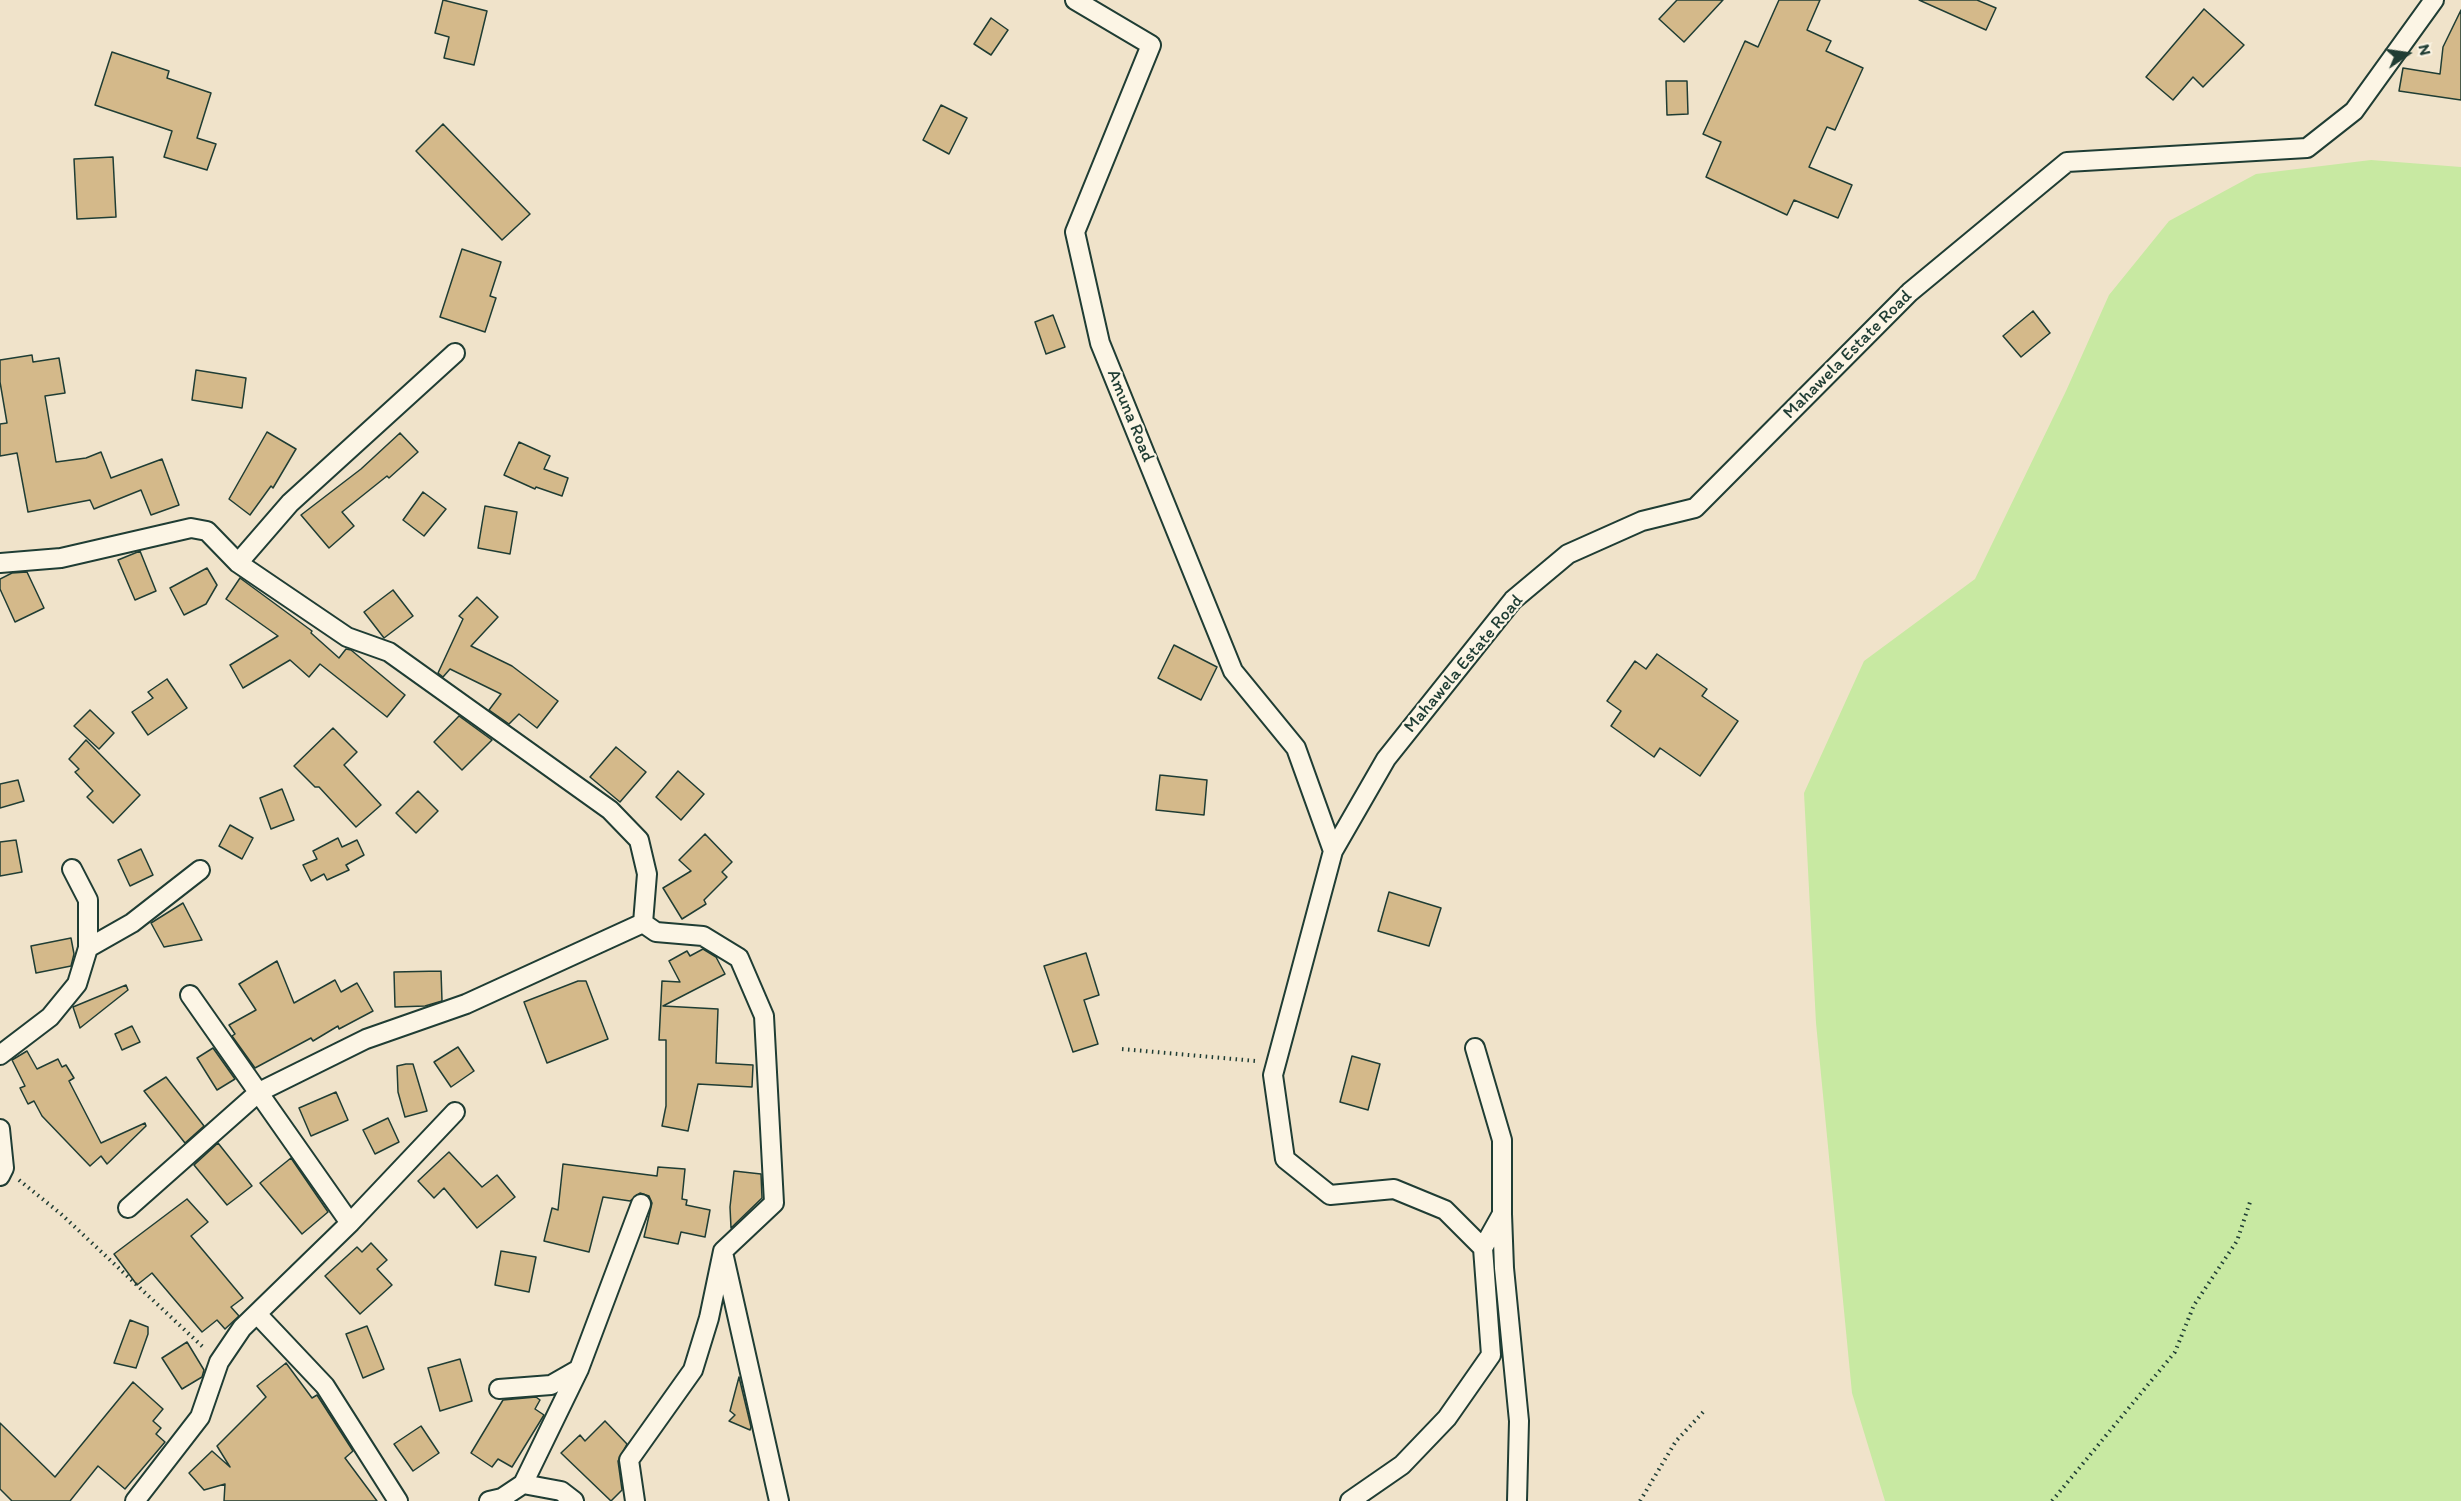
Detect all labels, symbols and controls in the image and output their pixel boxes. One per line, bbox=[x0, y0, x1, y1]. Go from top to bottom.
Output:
north arrow bbox=[2377, 24, 2437, 84]
text: N bbox=[2415, 42, 2435, 57]
street label: Mahawela Estate Road bbox=[1779, 286, 1917, 424]
street label: Amuna Road bbox=[1102, 367, 1158, 465]
street label: Mahawela Estate Road bbox=[1400, 591, 1528, 737]

